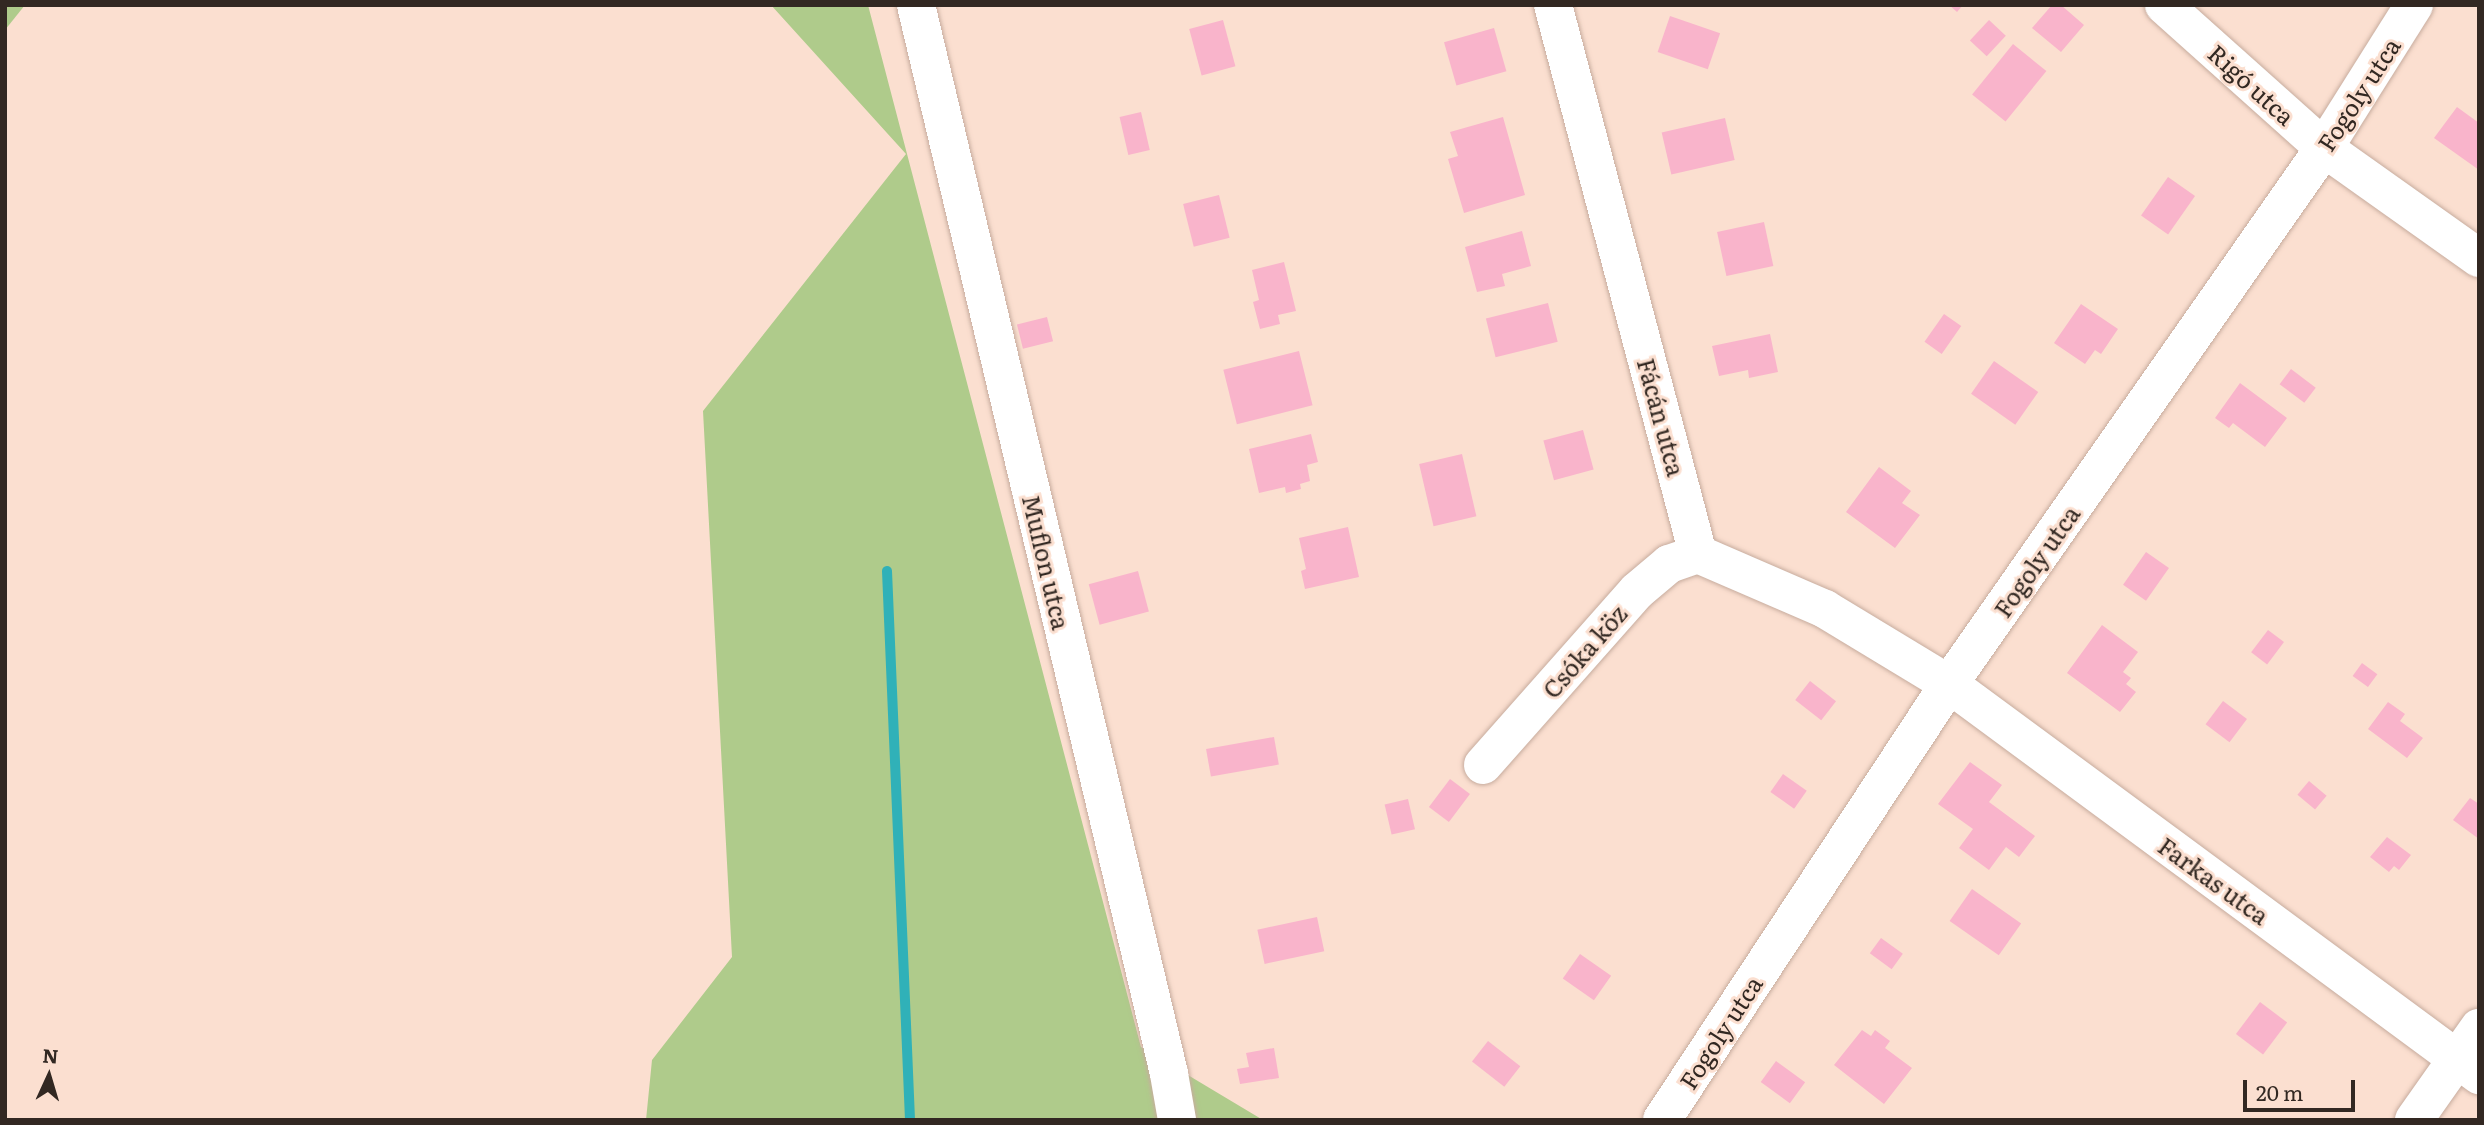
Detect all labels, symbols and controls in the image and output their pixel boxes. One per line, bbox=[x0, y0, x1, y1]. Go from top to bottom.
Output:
street label: Fogoly utca bbox=[2311, 32, 2405, 156]
street label: Rigó utca bbox=[2203, 38, 2301, 130]
street label: Fácán utca bbox=[1632, 355, 1692, 479]
street label: Muflon utca bbox=[1018, 492, 1076, 632]
street label: Fogoly utca bbox=[1987, 500, 2085, 622]
street label: Csóka köz bbox=[1536, 599, 1632, 703]
street label: Farkas utca bbox=[2153, 830, 2275, 930]
street label: Fogoly utca bbox=[1673, 970, 1767, 1094]
north arrow bbox=[14, 1041, 84, 1111]
text: N bbox=[42, 1041, 59, 1070]
scale bar bbox=[2246, 1066, 2358, 1110]
text: 20 m bbox=[2256, 1076, 2303, 1107]

